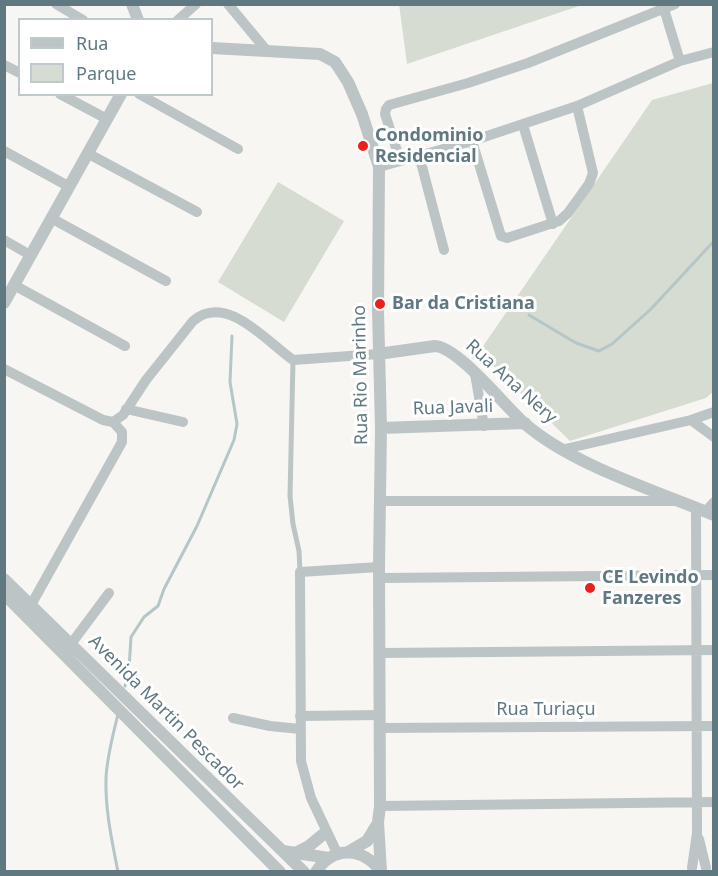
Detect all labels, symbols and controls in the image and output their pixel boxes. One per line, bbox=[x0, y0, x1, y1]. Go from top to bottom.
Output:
legend bbox=[18, 18, 213, 96]
text: Rua bbox=[76, 31, 108, 55]
text: Parque bbox=[76, 61, 136, 85]
place label: Condominio Residencial bbox=[375, 125, 483, 168]
marker: Condominio Residencial bbox=[356, 139, 370, 153]
place label: Bar da Cristiana bbox=[392, 293, 535, 315]
marker: Bar da Cristiana bbox=[373, 297, 387, 311]
street label: Rua Rio Marinho bbox=[349, 305, 373, 445]
street label: Rua Ana Nery bbox=[461, 336, 561, 428]
street label: Rua Javali bbox=[412, 396, 494, 420]
place label: CE Levindo Fanzeres bbox=[602, 567, 699, 610]
marker: CE Levindo Fanzeres bbox=[583, 581, 597, 595]
street label: Avenida Martin Pescador bbox=[84, 631, 248, 795]
street label: Rua Turiaçu bbox=[496, 699, 596, 721]

